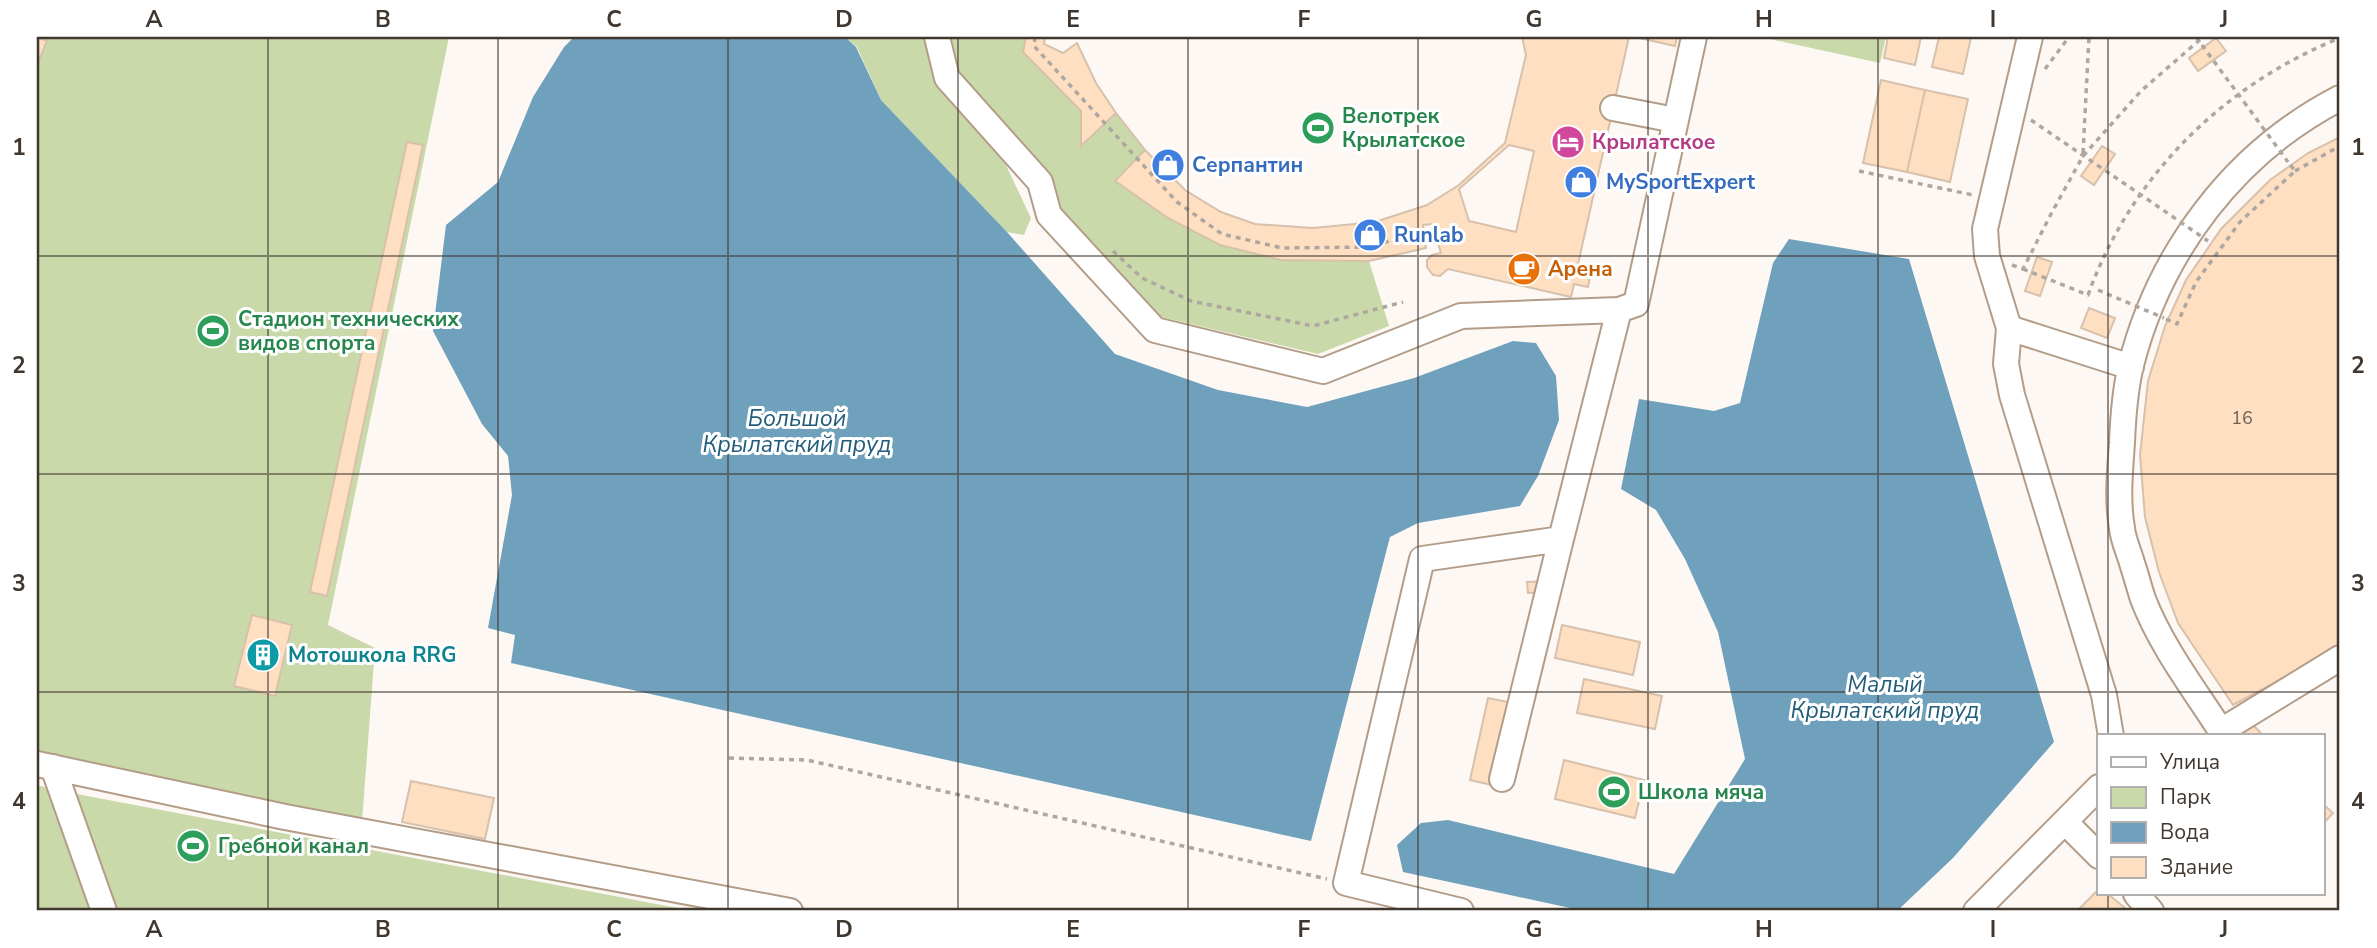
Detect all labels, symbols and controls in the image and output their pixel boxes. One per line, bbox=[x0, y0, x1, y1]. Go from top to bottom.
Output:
text: A bbox=[145, 4, 163, 35]
text: B bbox=[375, 4, 391, 35]
text: C bbox=[606, 4, 622, 35]
text: D bbox=[835, 4, 853, 35]
text: E bbox=[1066, 4, 1080, 35]
text: F bbox=[1298, 4, 1311, 35]
text: G bbox=[1526, 4, 1542, 35]
text: H bbox=[1755, 4, 1773, 35]
text: I bbox=[1990, 4, 1996, 35]
text: J bbox=[2219, 4, 2228, 35]
place label: Велотрек Крылатское bbox=[1342, 102, 1466, 154]
sports icon: Велотрек Крылатское bbox=[1299, 109, 1337, 147]
hotel icon: Крылатское bbox=[1549, 123, 1587, 161]
place label: Крылатское bbox=[1592, 128, 1716, 156]
text: 1 bbox=[12, 132, 26, 163]
text: 1 bbox=[2351, 132, 2365, 163]
shop icon: Серпантин bbox=[1149, 146, 1187, 184]
place label: Серпантин bbox=[1192, 151, 1303, 179]
shop icon: MySportExpert bbox=[1562, 163, 1600, 201]
place label: MySportExpert bbox=[1606, 168, 1756, 196]
shop icon: Runlab bbox=[1351, 216, 1389, 254]
place label: Runlab bbox=[1394, 221, 1464, 249]
cafe icon: Арена bbox=[1505, 250, 1543, 288]
place label: Арена bbox=[1548, 255, 1613, 283]
place label: Стадион технических видов спорта bbox=[238, 305, 459, 357]
sports icon: Стадион технических видов спорта bbox=[194, 312, 232, 350]
text: 2 bbox=[12, 350, 26, 381]
text: 2 bbox=[2351, 350, 2365, 381]
water label: Большой Крылатский пруд bbox=[702, 403, 892, 460]
house number: 16 bbox=[2231, 406, 2253, 430]
text: 3 bbox=[12, 568, 26, 599]
text: 3 bbox=[2351, 568, 2365, 599]
building icon: Мотошкола RRG bbox=[244, 636, 282, 674]
place label: Мотошкола RRG bbox=[288, 641, 456, 669]
water label: Малый Крылатский пруд bbox=[1790, 669, 1980, 726]
legend bbox=[2097, 734, 2324, 895]
text: Улица bbox=[2159, 748, 2220, 776]
sports icon: Школа мяча bbox=[1595, 773, 1633, 811]
place label: Школа мяча bbox=[1638, 778, 1764, 806]
text: Парк bbox=[2160, 783, 2212, 811]
text: 4 bbox=[12, 786, 26, 817]
text: 4 bbox=[2351, 786, 2365, 817]
text: Вода bbox=[2160, 818, 2210, 846]
sports icon: Гребной канал bbox=[174, 827, 212, 865]
place label: Гребной канал bbox=[218, 832, 369, 860]
text: Здание bbox=[2160, 853, 2233, 881]
text: A bbox=[145, 914, 163, 945]
text: B bbox=[375, 914, 391, 945]
text: C bbox=[606, 914, 622, 945]
text: D bbox=[835, 914, 853, 945]
text: E bbox=[1066, 914, 1080, 945]
text: F bbox=[1298, 914, 1311, 945]
text: G bbox=[1526, 914, 1542, 945]
text: H bbox=[1755, 914, 1773, 945]
text: I bbox=[1990, 914, 1996, 945]
text: J bbox=[2219, 914, 2228, 945]

